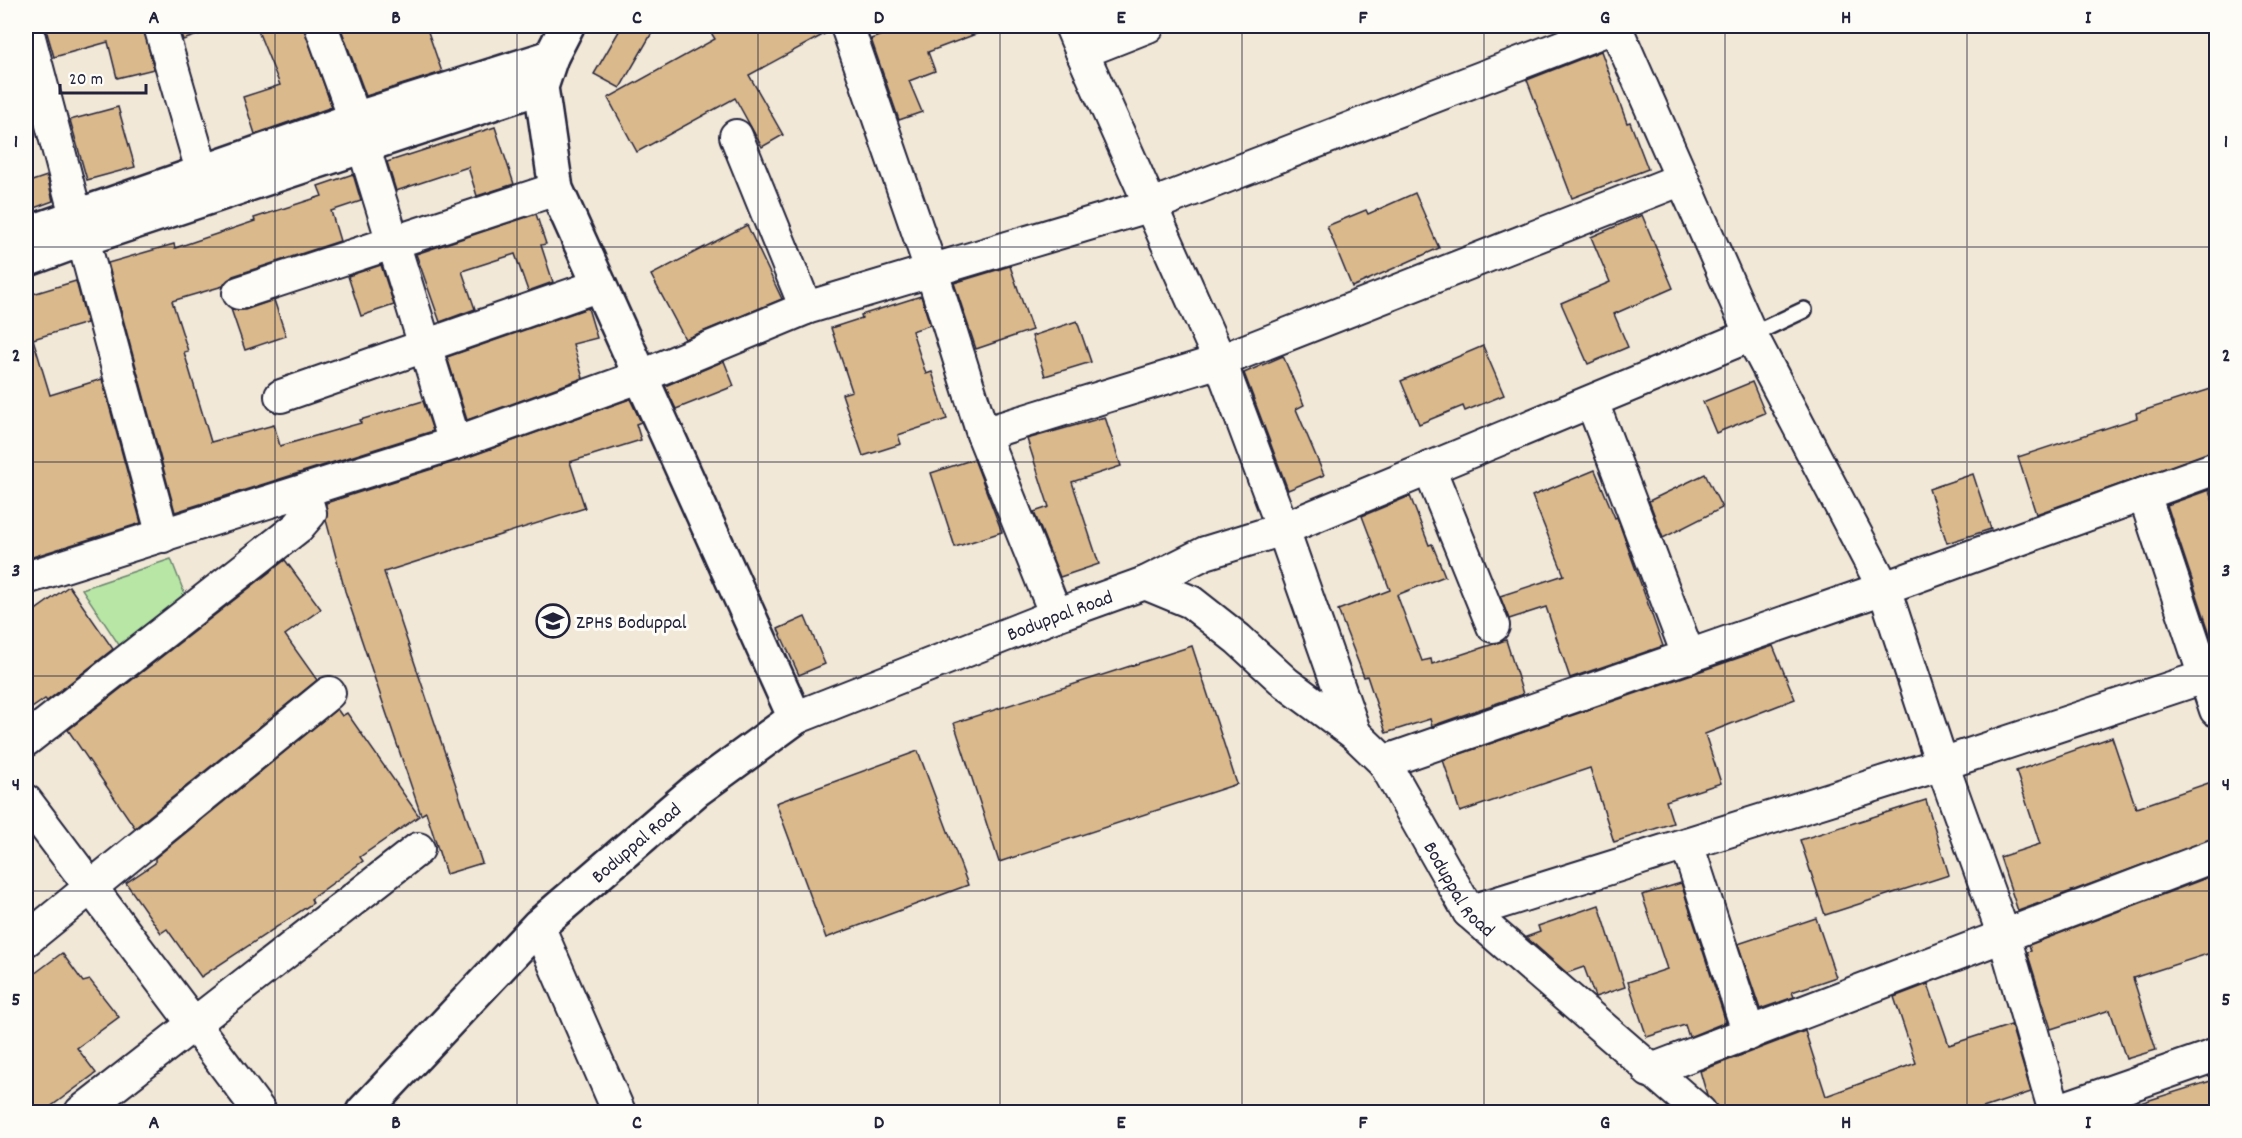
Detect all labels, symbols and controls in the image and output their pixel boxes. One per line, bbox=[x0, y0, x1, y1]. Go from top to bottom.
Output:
text: A bbox=[149, 5, 160, 33]
text: B bbox=[391, 5, 401, 33]
text: C bbox=[632, 5, 642, 33]
text: D bbox=[874, 5, 885, 33]
text: E bbox=[1116, 5, 1126, 33]
text: F bbox=[1359, 5, 1369, 33]
text: G bbox=[1600, 5, 1610, 33]
text: H bbox=[1841, 5, 1851, 33]
text: I bbox=[2085, 5, 2092, 33]
scale bar bbox=[60, 57, 146, 95]
text: 20 m bbox=[69, 68, 103, 93]
text: 1 bbox=[14, 129, 18, 157]
text: 1 bbox=[2224, 129, 2228, 157]
text: 2 bbox=[12, 343, 20, 371]
text: 2 bbox=[2222, 343, 2230, 371]
text: 3 bbox=[12, 558, 20, 586]
text: 3 bbox=[2222, 558, 2230, 586]
street label: Boduppal Road bbox=[1003, 585, 1117, 650]
school or university icon: ZPHS Boduppal bbox=[535, 603, 571, 639]
place label: ZPHS Boduppal bbox=[576, 610, 687, 638]
text: 4 bbox=[12, 772, 20, 800]
text: 4 bbox=[2222, 772, 2230, 800]
street label: Boduppal Road bbox=[586, 798, 689, 891]
street label: Boduppal Road bbox=[1415, 837, 1500, 945]
text: 5 bbox=[11, 987, 21, 1015]
text: 5 bbox=[2221, 987, 2231, 1015]
text: A bbox=[149, 1110, 160, 1138]
text: B bbox=[391, 1110, 401, 1138]
text: C bbox=[632, 1110, 642, 1138]
text: D bbox=[874, 1110, 885, 1138]
text: E bbox=[1116, 1110, 1126, 1138]
text: F bbox=[1359, 1110, 1369, 1138]
text: G bbox=[1600, 1110, 1610, 1138]
text: H bbox=[1841, 1110, 1851, 1138]
text: I bbox=[2085, 1110, 2092, 1138]

